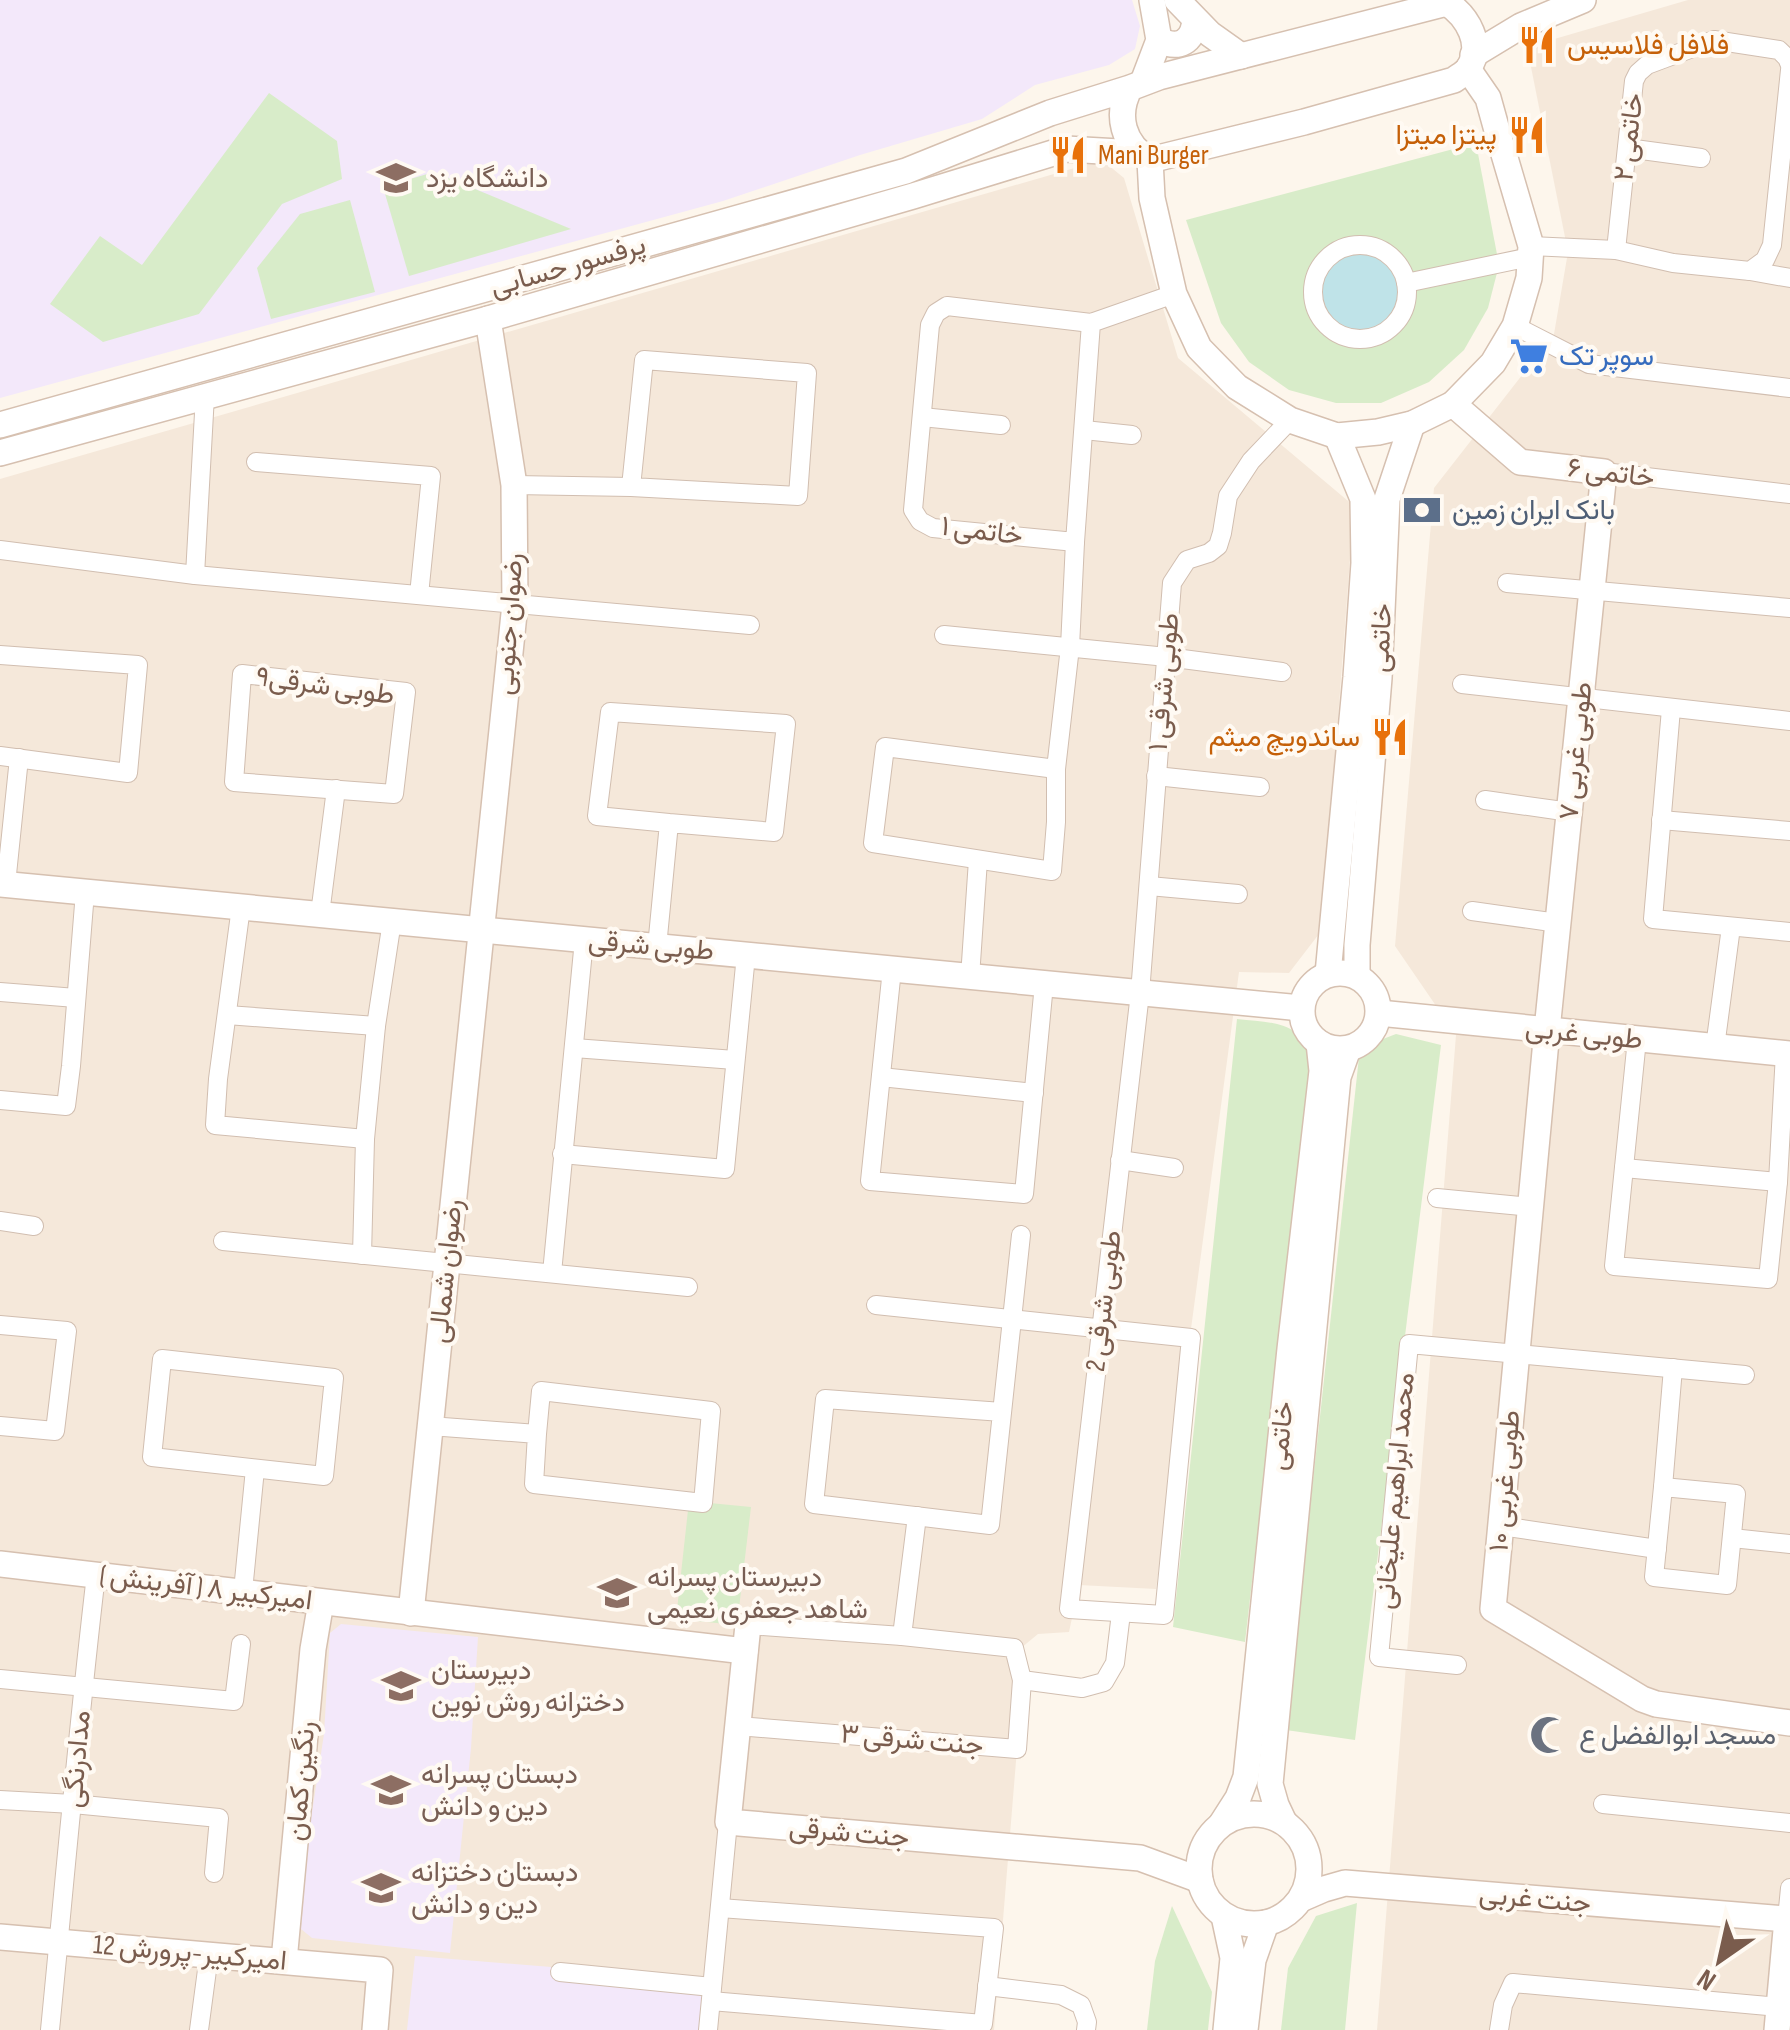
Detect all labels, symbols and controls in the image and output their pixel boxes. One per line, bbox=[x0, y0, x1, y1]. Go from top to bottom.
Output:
restaurant icon: فلافل فلاسیس bbox=[1516, 24, 1558, 66]
place label: فلافل فلاسیس bbox=[1567, 29, 1729, 62]
street label: خاتمی ۲ bbox=[1607, 91, 1651, 183]
restaurant icon: پیتزا میتزا bbox=[1506, 114, 1548, 156]
place label: پیتزا میتزا bbox=[1395, 119, 1497, 153]
restaurant icon: Mani Burger bbox=[1047, 134, 1089, 176]
place label: Mani Burger bbox=[1098, 139, 1209, 172]
school or university icon: دانشگاه یزد bbox=[375, 157, 417, 199]
place label: دانشگاه یزد bbox=[426, 162, 548, 195]
street label: پرفسور حسابی bbox=[486, 228, 650, 305]
supermarket icon: سوپر تک bbox=[1508, 335, 1550, 377]
place label: سوپر تک bbox=[1559, 340, 1654, 374]
street label: خاتمی ۶ bbox=[1566, 451, 1656, 495]
bank icon: بانک ایران زمین bbox=[1401, 489, 1443, 531]
place label: بانک ایران زمین bbox=[1452, 494, 1615, 527]
street label: خاتمی ۱ bbox=[939, 510, 1025, 552]
street label: رضوان جنوبی bbox=[488, 552, 530, 696]
street label: خاتمی bbox=[1363, 603, 1399, 673]
street label: طوبی شرقی ۱ bbox=[1142, 611, 1186, 753]
street label: طوبی شرقی۹ bbox=[254, 660, 396, 712]
street label: طوبی غربی ۷ bbox=[1552, 680, 1600, 822]
restaurant icon: ساندویچ میثم bbox=[1369, 716, 1411, 758]
place label: ساندویچ میثم bbox=[1208, 721, 1360, 756]
street label: طوبی شرقی bbox=[587, 924, 715, 968]
street label: طوبی غربی bbox=[1524, 1011, 1644, 1057]
street label: رضوان شمالی bbox=[422, 1197, 470, 1345]
street label: طوبی شرقی 2 bbox=[1079, 1228, 1129, 1374]
street label: محمد ابراهیم علیخانی bbox=[1368, 1371, 1423, 1611]
street label: خاتمی bbox=[1261, 1400, 1301, 1472]
street label: طوبی غربی ۱۰ bbox=[1482, 1409, 1528, 1553]
street label: امیرکبیر ۸ ( آفرینش ) bbox=[98, 1559, 314, 1617]
place label: دبیرستان پسرانه شاهد جعفری نعیمی bbox=[647, 1561, 868, 1626]
school or university icon: دبیرستان پسرانه شاهد جعفری نعیمی bbox=[596, 1572, 638, 1614]
place label: دبیرستان دخترانه روش نوین bbox=[431, 1654, 625, 1719]
school or university icon: دبیرستان دخترانه روش نوین bbox=[380, 1665, 422, 1707]
street label: مدادرنگی bbox=[56, 1709, 98, 1809]
mosque icon: مسجد ابوالفضل ع bbox=[1528, 1714, 1570, 1756]
street label: جنت شرقی ۳ bbox=[839, 1717, 985, 1763]
place label: مسجد ابوالفضل ع bbox=[1579, 1719, 1776, 1753]
street label: رنگین کمان bbox=[279, 1720, 323, 1842]
place label: دبستان پسرانه دین و دانش bbox=[421, 1758, 578, 1823]
school or university icon: دبستان پسرانه دین و دانش bbox=[370, 1769, 412, 1811]
street label: جنت شرقی bbox=[787, 1811, 911, 1855]
place label: دبستان دختزانه دین و دانش bbox=[411, 1856, 579, 1921]
school or university icon: دبستان دختزانه دین و دانش bbox=[360, 1867, 402, 1909]
street label: جنت غربی bbox=[1478, 1878, 1592, 1920]
north arrow bbox=[1670, 1910, 1770, 2010]
street label: 12 امیرکبیر-پرورش bbox=[92, 1928, 288, 1979]
text: N bbox=[1691, 1962, 1722, 1997]

